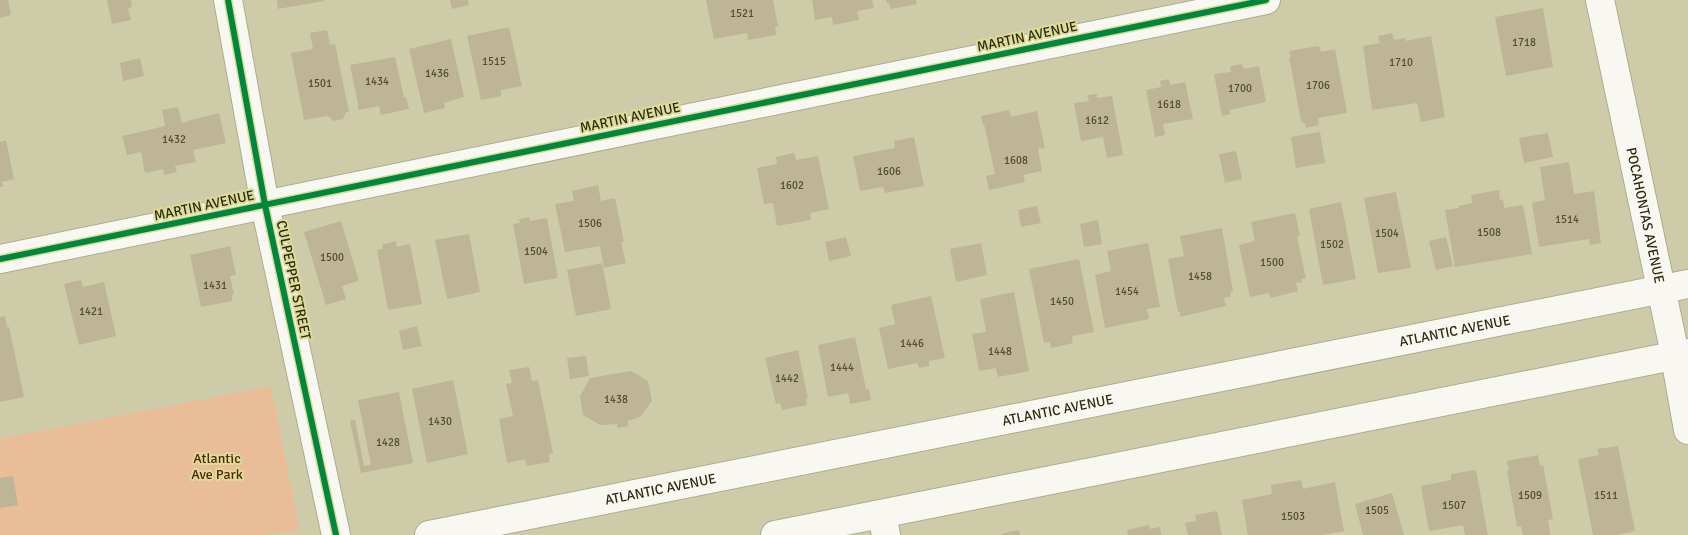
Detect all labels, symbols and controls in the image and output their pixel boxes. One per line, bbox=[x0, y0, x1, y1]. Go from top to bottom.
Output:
house number: 1521 bbox=[730, 7, 754, 20]
street label: MARTIN AVENUE bbox=[975, 18, 1079, 55]
house number: 1718 bbox=[1512, 36, 1536, 49]
house number: 1515 bbox=[482, 55, 506, 68]
house number: 1710 bbox=[1389, 56, 1413, 69]
house number: 1436 bbox=[425, 67, 449, 80]
house number: 1434 bbox=[365, 75, 389, 88]
house number: 1501 bbox=[308, 77, 332, 90]
house number: 1706 bbox=[1306, 79, 1330, 92]
house number: 1700 bbox=[1228, 82, 1252, 95]
house number: 1618 bbox=[1157, 98, 1181, 111]
street label: MARTIN AVENUE bbox=[578, 99, 682, 136]
house number: 1612 bbox=[1085, 114, 1109, 127]
house number: 1432 bbox=[162, 133, 186, 146]
street label: POCAHONTAS AVENUE bbox=[1622, 146, 1668, 285]
house number: 1608 bbox=[1004, 154, 1028, 167]
house number: 1606 bbox=[877, 165, 901, 178]
house number: 1602 bbox=[780, 179, 804, 192]
street label: MARTIN AVENUE bbox=[152, 187, 256, 224]
house number: 1514 bbox=[1555, 213, 1579, 226]
house number: 1506 bbox=[578, 217, 602, 230]
street label: CULPEPPER STREET bbox=[273, 219, 314, 341]
house number: 1508 bbox=[1477, 226, 1501, 239]
house number: 1504 bbox=[1375, 227, 1399, 240]
house number: 1502 bbox=[1320, 238, 1344, 251]
house number: 1504 bbox=[524, 245, 548, 258]
house number: 1500 bbox=[320, 251, 344, 264]
house number: 1500 bbox=[1260, 256, 1284, 269]
house number: 1458 bbox=[1188, 270, 1212, 283]
house number: 1431 bbox=[203, 279, 227, 292]
house number: 1454 bbox=[1115, 285, 1139, 298]
house number: 1450 bbox=[1050, 295, 1074, 308]
house number: 1421 bbox=[79, 305, 103, 318]
street label: ATLANTIC AVENUE bbox=[1398, 312, 1512, 350]
house number: 1446 bbox=[900, 337, 924, 350]
house number: 1448 bbox=[988, 345, 1012, 358]
house number: 1444 bbox=[830, 361, 854, 374]
house number: 1442 bbox=[775, 372, 799, 385]
street label: ATLANTIC AVENUE bbox=[1001, 391, 1115, 430]
house number: 1438 bbox=[604, 393, 628, 406]
house number: 1430 bbox=[428, 415, 452, 428]
house number: 1428 bbox=[376, 436, 400, 449]
park label: Atlantic Ave Park bbox=[191, 450, 243, 483]
street label: ATLANTIC AVENUE bbox=[603, 470, 718, 509]
house number: 1509 bbox=[1518, 489, 1542, 502]
house number: 1511 bbox=[1594, 489, 1618, 502]
house number: 1507 bbox=[1442, 499, 1466, 512]
house number: 1505 bbox=[1365, 504, 1389, 517]
house number: 1503 bbox=[1281, 510, 1305, 523]

